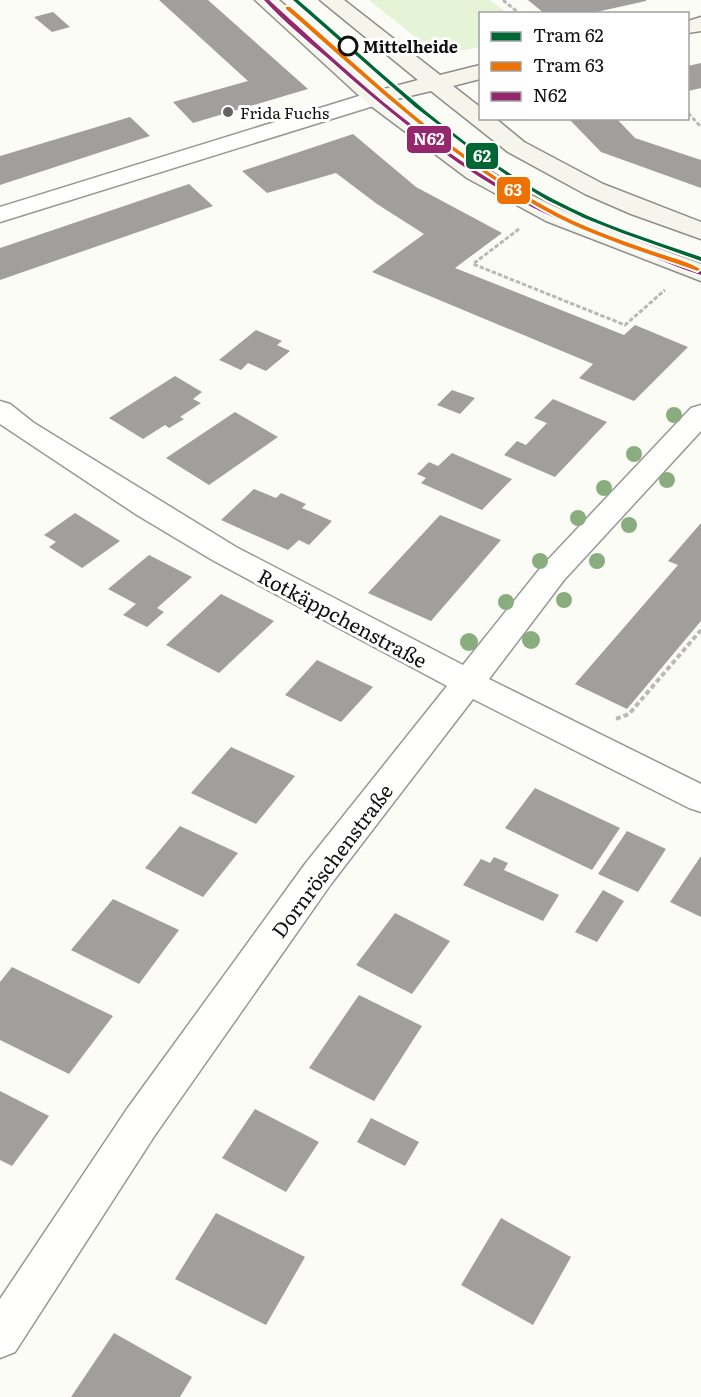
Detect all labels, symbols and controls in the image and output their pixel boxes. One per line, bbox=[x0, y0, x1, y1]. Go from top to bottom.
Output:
legend bbox=[479, 12, 689, 120]
text: Tram 62 bbox=[533, 21, 604, 48]
place label: Mittelheide bbox=[363, 34, 458, 58]
marker: Mittelheide bbox=[338, 36, 358, 56]
text: Tram 63 bbox=[533, 51, 604, 78]
text: N62 bbox=[533, 81, 567, 108]
place label: Frida Fuchs bbox=[240, 100, 329, 124]
marker: Frida Fuchs bbox=[221, 105, 235, 119]
line badge: N62 bbox=[406, 125, 452, 154]
text: N62 bbox=[413, 126, 445, 150]
line badge: 62 bbox=[465, 142, 499, 170]
text: 62 bbox=[473, 143, 491, 167]
line badge: 63 bbox=[496, 176, 531, 205]
text: 63 bbox=[504, 177, 522, 201]
street label: Rotkäppchenstraße bbox=[253, 560, 433, 674]
street label: Dornröschenstraße bbox=[263, 777, 399, 943]

